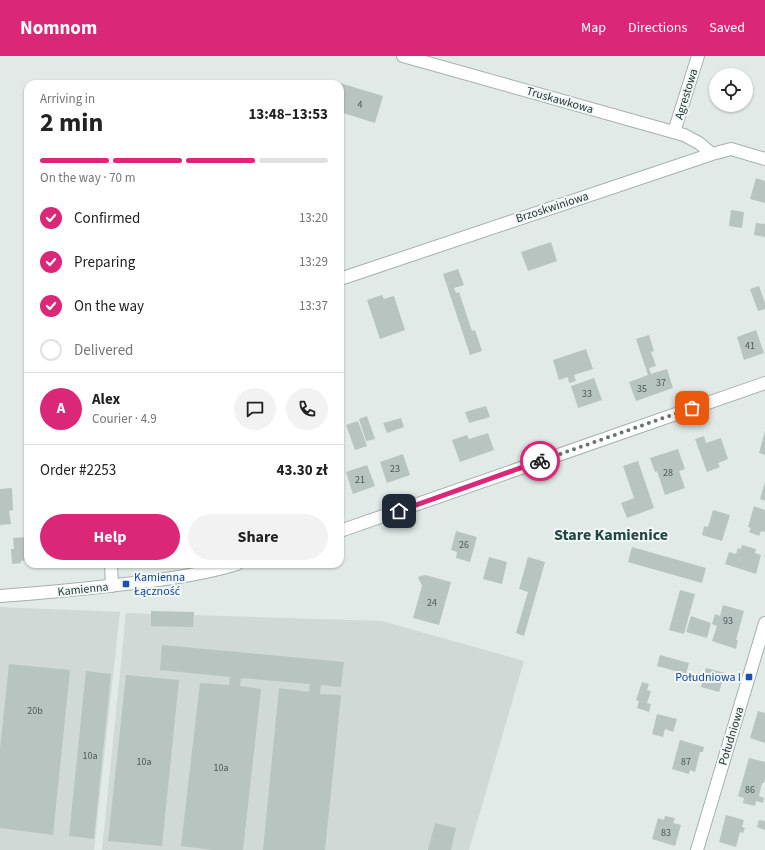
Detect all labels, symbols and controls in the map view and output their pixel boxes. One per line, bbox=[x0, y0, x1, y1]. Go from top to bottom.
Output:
text: Nomnom bbox=[20, 15, 97, 42]
text: Map bbox=[581, 18, 606, 38]
text: Directions bbox=[628, 18, 687, 38]
text: Saved bbox=[709, 18, 745, 38]
street label: Agrestowa bbox=[671, 67, 702, 122]
map controls bbox=[709, 68, 753, 112]
button: locate bbox=[709, 68, 753, 112]
street label: Truskawkowa bbox=[524, 83, 595, 118]
text: Arriving in bbox=[40, 90, 95, 108]
house number: 4 bbox=[358, 98, 363, 112]
text: 2 min bbox=[40, 104, 103, 141]
text: 13:48–13:53 bbox=[248, 104, 328, 125]
text: On the way · 70 m bbox=[40, 169, 135, 187]
street label: Brzoskwiniowa bbox=[514, 188, 591, 227]
icon: check bbox=[40, 207, 62, 229]
text: Confirmed bbox=[74, 208, 140, 229]
text: 13:20 bbox=[299, 209, 328, 227]
icon: check bbox=[40, 251, 62, 273]
text: Preparing bbox=[74, 252, 135, 273]
text: 13:29 bbox=[299, 253, 328, 271]
icon: check bbox=[40, 295, 62, 317]
text: On the way bbox=[74, 296, 144, 317]
text: 13:37 bbox=[299, 297, 328, 315]
house number: 41 bbox=[745, 339, 755, 353]
text: Delivered bbox=[74, 340, 133, 361]
house number: 37 bbox=[656, 376, 666, 390]
house number: 35 bbox=[637, 382, 647, 396]
house number: 33 bbox=[582, 387, 592, 401]
button: chat bbox=[234, 388, 276, 430]
button: phone bbox=[286, 388, 328, 430]
text: Alex bbox=[92, 389, 120, 410]
pin bbox=[675, 391, 709, 425]
icon: bag bbox=[681, 397, 703, 419]
text: A bbox=[57, 398, 65, 419]
text: Courier · 4.9 bbox=[92, 410, 157, 428]
courier bbox=[520, 441, 560, 481]
icon: bike bbox=[529, 450, 551, 472]
text: Order #2253 bbox=[40, 460, 116, 481]
text: 43.30 zł bbox=[277, 460, 328, 481]
house number: 23 bbox=[390, 462, 400, 476]
house number: 28 bbox=[663, 466, 673, 480]
house number: 21 bbox=[355, 473, 365, 487]
pin bbox=[382, 494, 416, 528]
icon: home bbox=[388, 500, 410, 522]
button: Help bbox=[40, 514, 180, 560]
button: Share bbox=[188, 514, 328, 560]
district label: Stare Kamienice bbox=[554, 524, 668, 546]
house number: 26 bbox=[459, 538, 469, 552]
place label: Kamienna Łączność bbox=[133, 569, 185, 600]
street label: Kamienna bbox=[57, 578, 109, 601]
marker: Kamienna Łączność bbox=[121, 579, 131, 589]
house number: 24 bbox=[427, 596, 437, 610]
house number: 93 bbox=[723, 614, 733, 628]
place label: Południowa I bbox=[675, 669, 741, 686]
marker: Południowa I bbox=[744, 672, 754, 682]
house number: 20b bbox=[27, 704, 43, 718]
street label: Południowa bbox=[715, 705, 748, 767]
house number: 10a bbox=[83, 749, 97, 763]
house number: 10a bbox=[137, 755, 151, 769]
house number: 87 bbox=[681, 755, 691, 769]
house number: 10a bbox=[214, 761, 228, 775]
house number: 86 bbox=[745, 783, 755, 797]
house number: 83 bbox=[661, 826, 671, 840]

